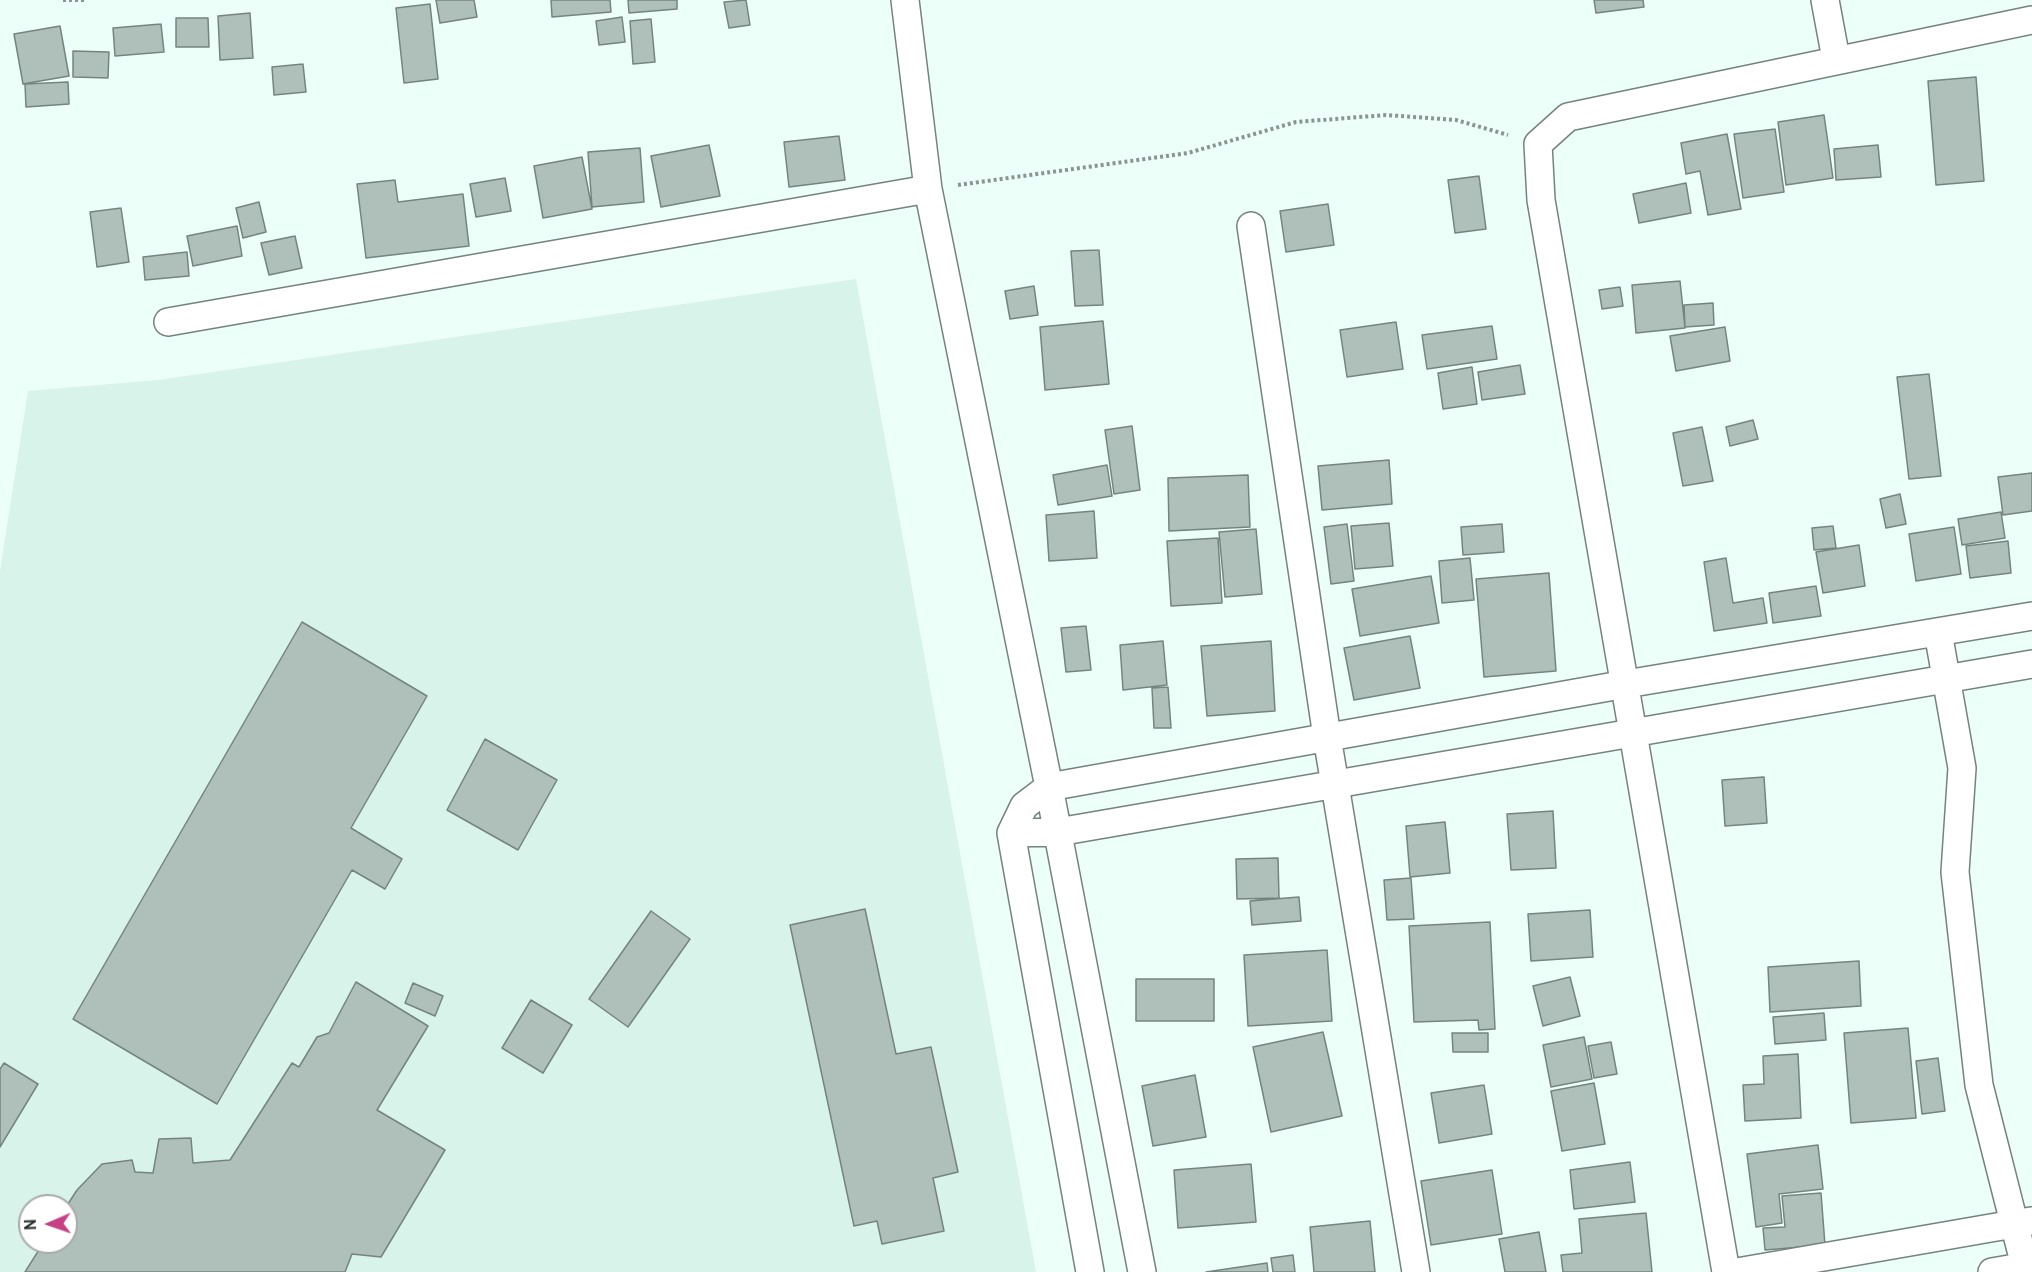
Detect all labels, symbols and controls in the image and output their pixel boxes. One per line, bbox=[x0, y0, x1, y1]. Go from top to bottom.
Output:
north arrow bbox=[18, 1194, 78, 1254]
text: N bbox=[22, 1218, 42, 1231]

